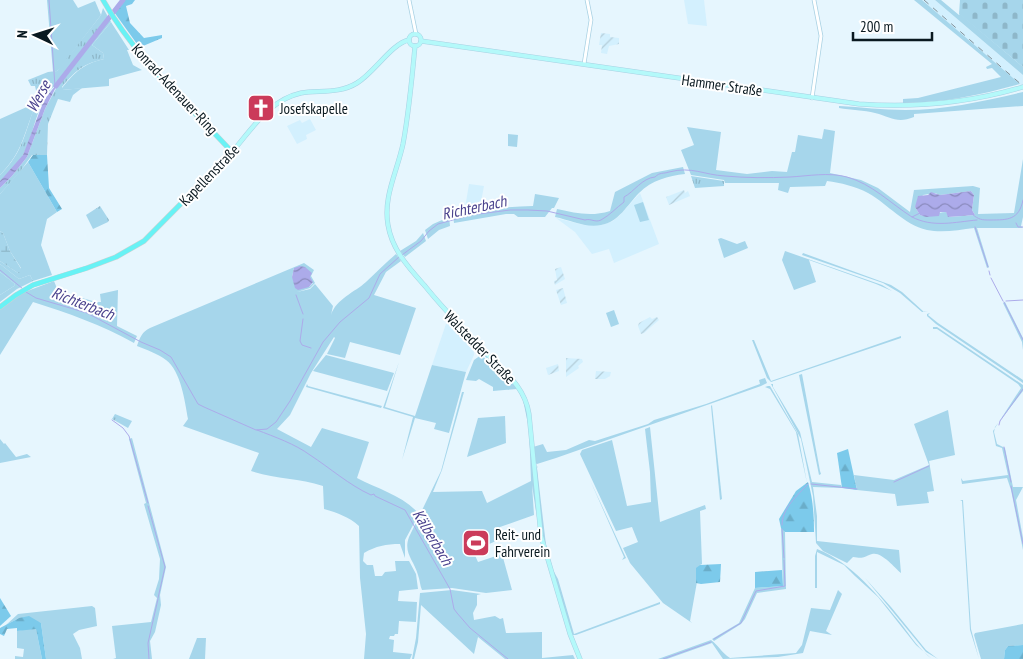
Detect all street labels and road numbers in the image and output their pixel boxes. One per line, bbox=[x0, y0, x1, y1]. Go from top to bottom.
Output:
street label: Konrad-Adenauer-Ring bbox=[128, 39, 222, 139]
street label: Hammer Straße bbox=[680, 70, 764, 100]
street label: Kapellenstraße bbox=[175, 140, 243, 210]
street label: Walstedder Straße bbox=[440, 306, 520, 388]

